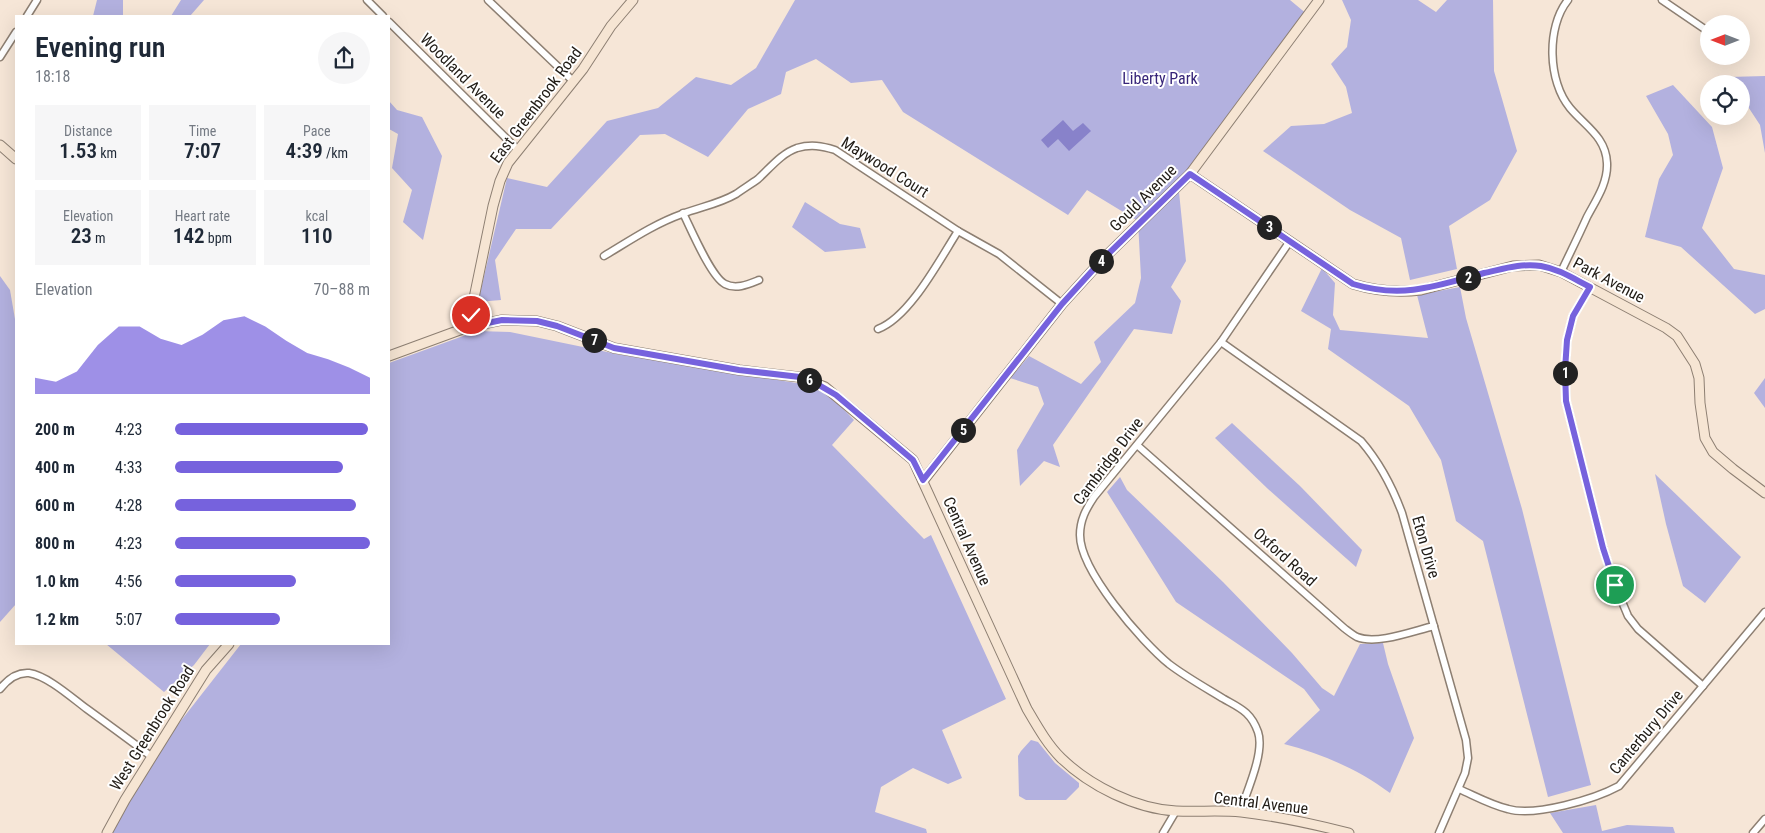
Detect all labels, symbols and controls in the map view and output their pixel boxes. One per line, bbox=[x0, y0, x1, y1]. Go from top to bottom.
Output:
north arrow bbox=[1700, 15, 1750, 65]
map controls bbox=[1700, 15, 1750, 125]
street label: Woodland Avenue bbox=[416, 29, 510, 123]
text: Evening run bbox=[35, 31, 165, 64]
button: share bbox=[318, 32, 370, 84]
street label: East Greenbrook Road bbox=[486, 43, 586, 167]
text: 18:18 bbox=[35, 67, 70, 86]
park label: Liberty Park bbox=[1122, 69, 1199, 88]
button: locate bbox=[1700, 75, 1750, 125]
text: Distance bbox=[64, 123, 112, 139]
text: Time bbox=[189, 123, 216, 139]
text: Pace bbox=[303, 123, 331, 139]
street label: Maywood Court bbox=[838, 133, 932, 201]
text: 1.53 bbox=[59, 139, 97, 163]
text: 7:07 bbox=[184, 139, 221, 163]
text: 4:39 bbox=[286, 139, 323, 163]
text: km bbox=[97, 145, 117, 161]
text: /km bbox=[323, 145, 348, 161]
street label: Gould Avenue bbox=[1106, 161, 1180, 235]
text: Elevation bbox=[63, 208, 113, 224]
text: Heart rate bbox=[175, 208, 230, 224]
text: kcal bbox=[306, 208, 328, 224]
pin: 3 bbox=[1256, 214, 1282, 240]
text: 3 bbox=[1266, 219, 1273, 235]
text: 23 bbox=[71, 224, 92, 248]
text: 142 bbox=[173, 224, 205, 248]
text: 110 bbox=[301, 224, 333, 248]
text: m bbox=[92, 230, 106, 246]
text: bpm bbox=[205, 230, 232, 246]
pin: 4 bbox=[1088, 248, 1114, 274]
text: 4 bbox=[1098, 253, 1105, 269]
street label: Park Avenue bbox=[1570, 253, 1648, 307]
pin: 2 bbox=[1456, 266, 1480, 290]
text: 2 bbox=[1465, 270, 1472, 286]
text: Elevation bbox=[35, 280, 93, 299]
text: 70–88 m bbox=[314, 280, 370, 299]
pin bbox=[450, 294, 492, 336]
icon: check bbox=[457, 301, 485, 329]
pin: 7 bbox=[582, 328, 606, 352]
text: 7 bbox=[591, 332, 598, 348]
pin: 1 bbox=[1552, 360, 1578, 386]
text: 1 bbox=[1562, 365, 1569, 381]
pin: 6 bbox=[796, 368, 822, 392]
text: 6 bbox=[806, 372, 813, 388]
street label: Cambridge Drive bbox=[1069, 414, 1147, 508]
pin: 5 bbox=[950, 418, 976, 442]
text: 200 m bbox=[35, 420, 75, 439]
text: 4:23 bbox=[115, 420, 142, 439]
text: 5 bbox=[960, 422, 967, 438]
text: 400 m bbox=[35, 458, 75, 477]
text: 4:33 bbox=[115, 458, 142, 477]
street label: Central Avenue bbox=[939, 494, 995, 588]
text: 600 m bbox=[35, 496, 75, 515]
text: 4:28 bbox=[115, 496, 142, 515]
street label: Eton Drive bbox=[1408, 514, 1444, 580]
street label: Oxford Road bbox=[1250, 524, 1320, 590]
text: 800 m bbox=[35, 534, 75, 553]
text: 4:23 bbox=[115, 534, 142, 553]
pin bbox=[1594, 564, 1636, 606]
icon: arrive bbox=[1601, 571, 1629, 599]
text: 1.0 km bbox=[35, 572, 79, 591]
text: 4:56 bbox=[115, 572, 142, 591]
text: 1.2 km bbox=[35, 610, 79, 629]
text: 5:07 bbox=[115, 610, 142, 629]
street label: West Greenbrook Road bbox=[106, 662, 198, 794]
street label: Canterbury Drive bbox=[1605, 686, 1687, 778]
street label: Central Avenue bbox=[1213, 788, 1309, 818]

